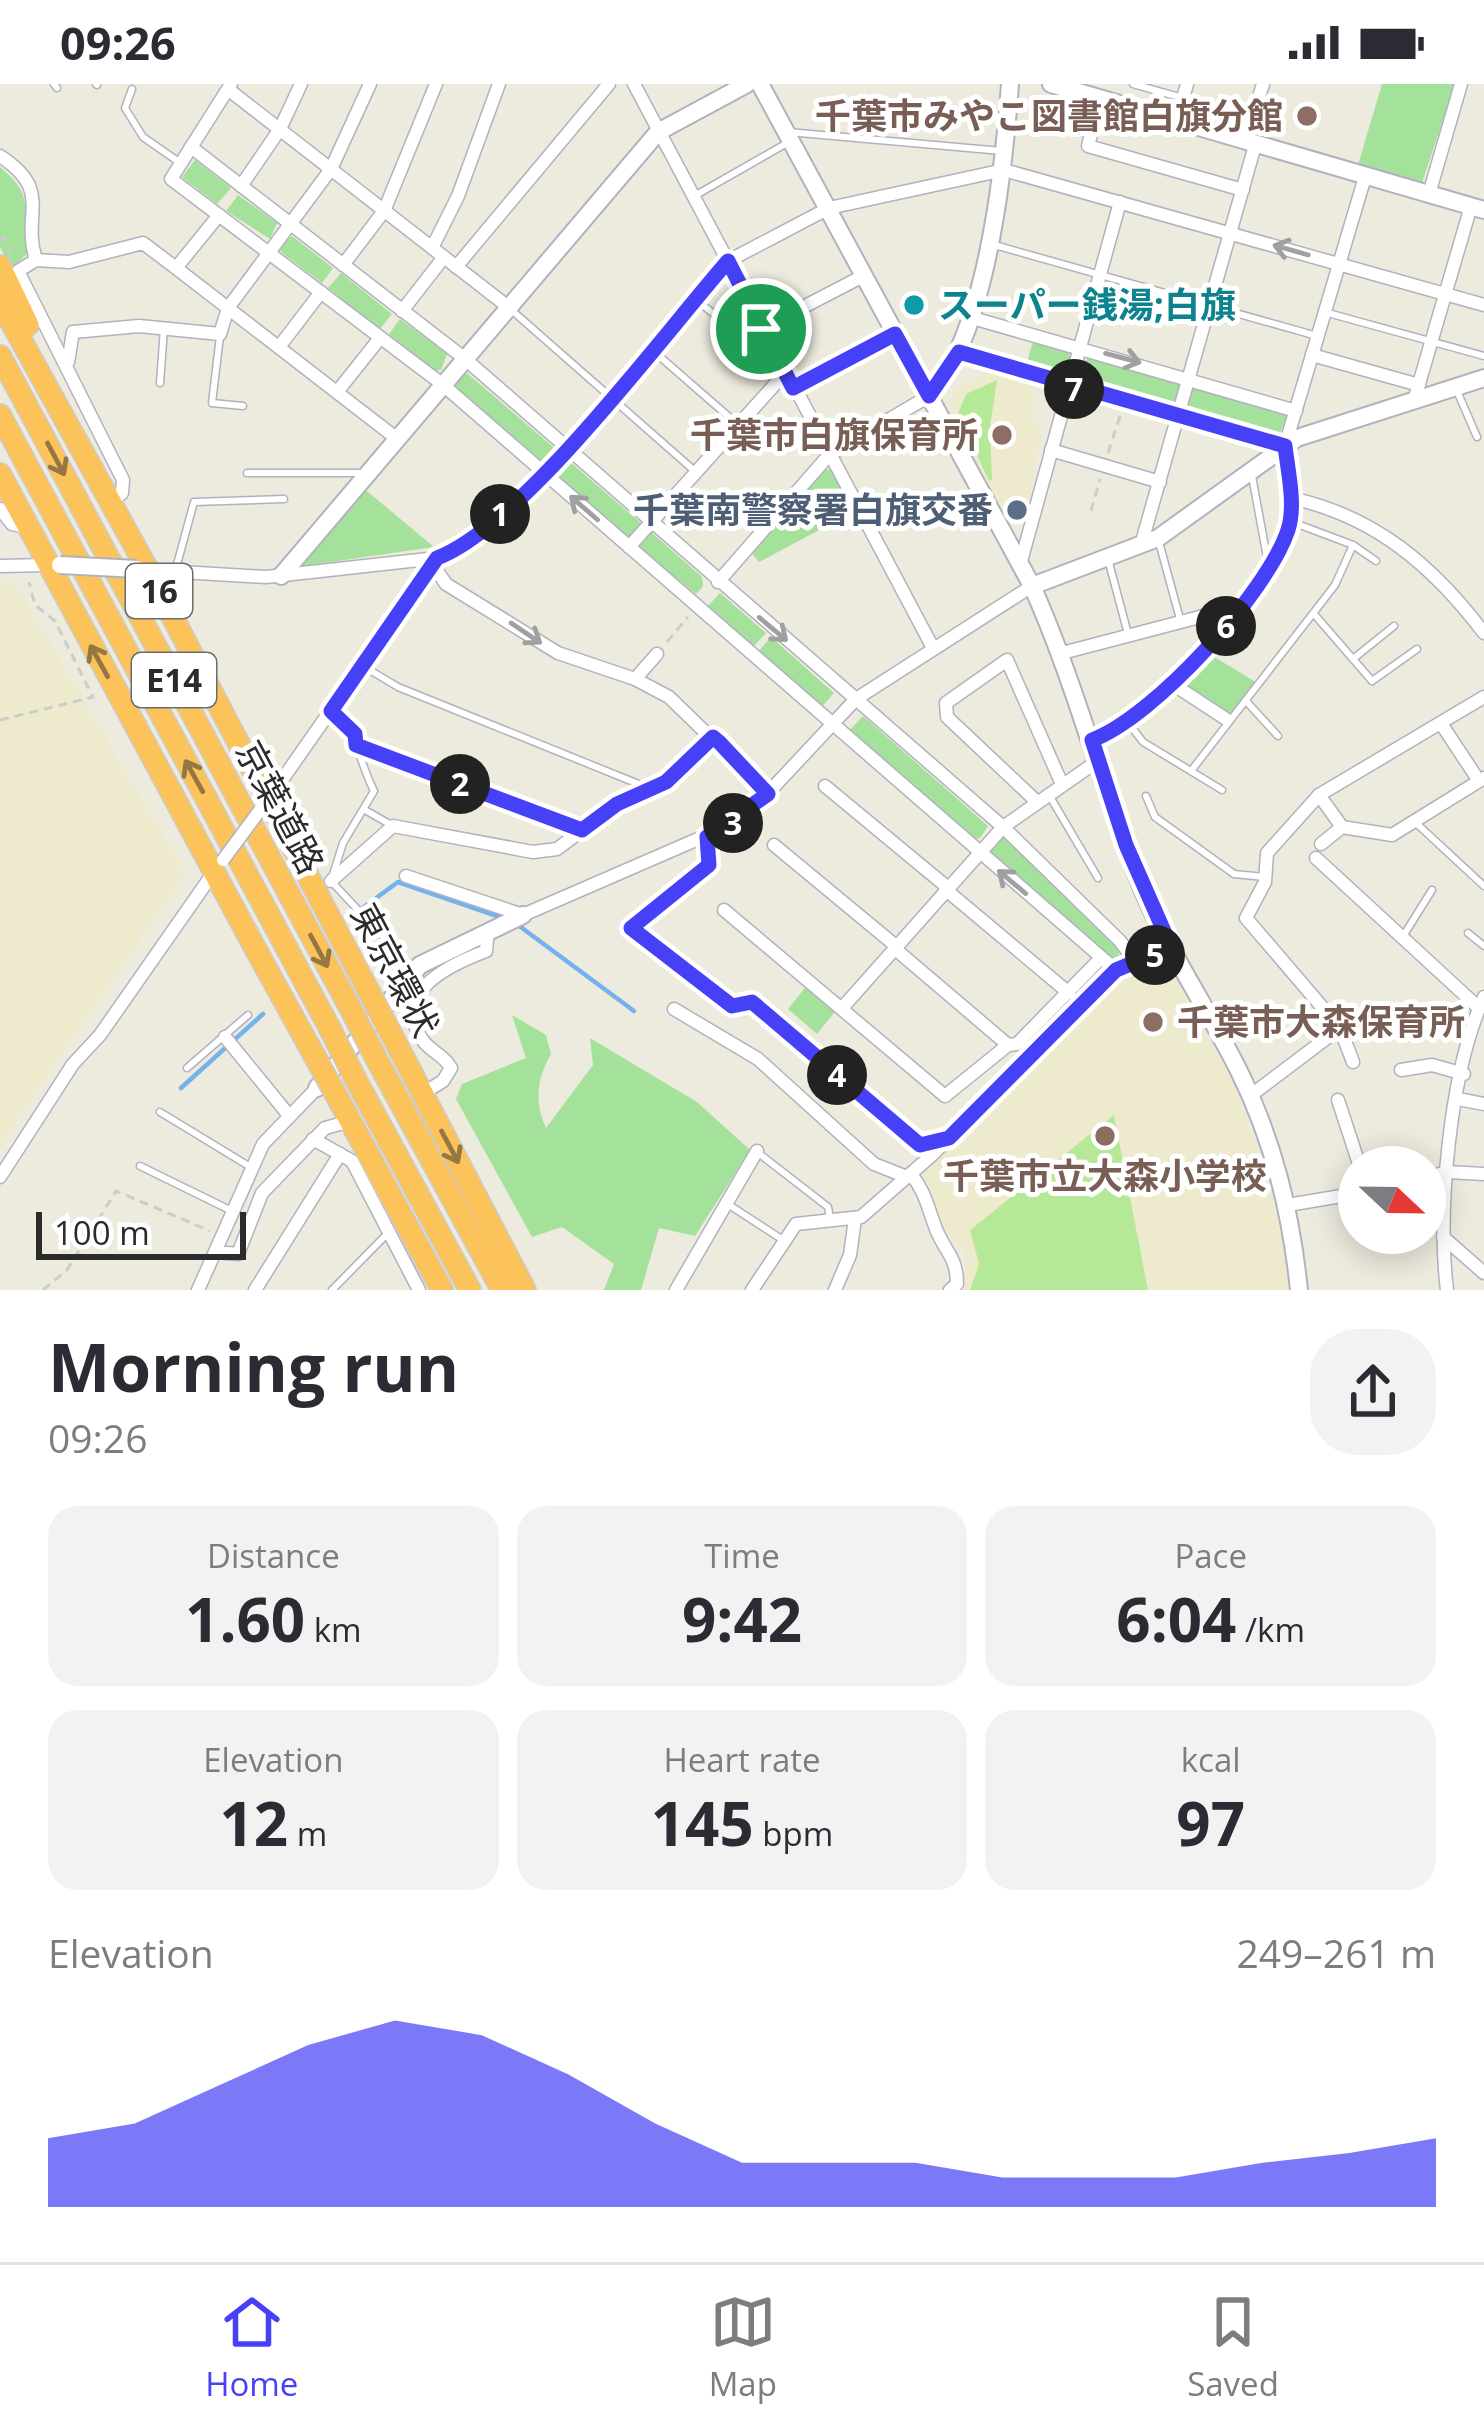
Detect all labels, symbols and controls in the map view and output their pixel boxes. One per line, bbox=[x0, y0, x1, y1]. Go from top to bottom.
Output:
text: 09:26 bbox=[60, 12, 176, 73]
place label: 千葉市みやこ図書館白旗分館 bbox=[815, 91, 1283, 140]
marker: 千葉市みやこ図書館白旗分館 bbox=[1294, 103, 1320, 129]
one-way arrow bbox=[1272, 238, 1310, 260]
pin bbox=[710, 278, 812, 380]
place label: スーパー銭湯;白旗 bbox=[938, 280, 1236, 329]
marker: スーパー銭湯;白旗 bbox=[901, 292, 927, 318]
icon: arrive bbox=[728, 296, 794, 362]
one-way arrow bbox=[1103, 348, 1141, 370]
pin: 7 bbox=[1044, 359, 1104, 419]
text: 7 bbox=[1065, 366, 1083, 411]
place label: 千葉市白旗保育所 bbox=[690, 410, 978, 459]
marker: 千葉市白旗保育所 bbox=[989, 422, 1015, 448]
one-way arrow bbox=[45, 440, 68, 475]
pin: 1 bbox=[470, 484, 530, 544]
place label: 千葉南警察署白旗交番 bbox=[633, 485, 993, 534]
text: 1 bbox=[491, 491, 509, 536]
one-way arrow bbox=[569, 495, 600, 523]
marker: 千葉南警察署白旗交番 bbox=[1004, 497, 1030, 523]
road number: 16 bbox=[126, 564, 192, 618]
pin: 6 bbox=[1196, 596, 1256, 656]
text: 6 bbox=[1217, 603, 1235, 648]
one-way arrow bbox=[757, 614, 788, 642]
one-way arrow bbox=[508, 620, 542, 645]
one-way arrow bbox=[87, 645, 110, 680]
road number: E14 bbox=[132, 653, 216, 707]
street label: 京葉道路 bbox=[225, 732, 336, 882]
pin: 2 bbox=[430, 754, 490, 814]
one-way arrow bbox=[182, 759, 205, 794]
text: 2 bbox=[451, 761, 469, 806]
pin: 3 bbox=[703, 793, 763, 853]
text: 3 bbox=[724, 800, 742, 845]
one-way arrow bbox=[997, 869, 1028, 897]
street label: 東京環状 bbox=[340, 895, 451, 1045]
pin: 5 bbox=[1125, 925, 1185, 985]
one-way arrow bbox=[309, 932, 332, 968]
text: 5 bbox=[1146, 932, 1164, 977]
place label: 千葉市大森保育所 bbox=[1177, 997, 1465, 1046]
marker: 千葉市大森保育所 bbox=[1140, 1009, 1166, 1035]
pin: 4 bbox=[807, 1045, 867, 1105]
text: 4 bbox=[828, 1052, 846, 1097]
marker: 千葉市立大森小学校 bbox=[1092, 1123, 1118, 1149]
one-way arrow bbox=[439, 1129, 462, 1164]
north arrow bbox=[1338, 1146, 1446, 1254]
map controls bbox=[1338, 1146, 1446, 1254]
place label: 千葉市立大森小学校 bbox=[943, 1151, 1267, 1200]
scale bar bbox=[36, 1206, 246, 1259]
text: 100 m bbox=[54, 1210, 150, 1255]
text: Morning run bbox=[48, 1321, 459, 1411]
button: share bbox=[1310, 1329, 1436, 1455]
text: 09:26 bbox=[48, 1411, 147, 1464]
text: Distance bbox=[207, 1533, 340, 1578]
text: Time bbox=[704, 1533, 780, 1578]
text: Pace bbox=[1174, 1533, 1247, 1578]
text: 1.60 bbox=[185, 1578, 305, 1660]
text: 9:42 bbox=[682, 1578, 802, 1660]
text: 6:04 bbox=[1116, 1578, 1236, 1660]
text: km bbox=[305, 1607, 362, 1652]
text: /km bbox=[1236, 1607, 1305, 1652]
text: Elevation bbox=[203, 1737, 343, 1782]
text: Heart rate bbox=[663, 1737, 821, 1782]
text: kcal bbox=[1181, 1737, 1241, 1782]
text: 12 bbox=[219, 1782, 288, 1864]
text: 145 bbox=[651, 1782, 754, 1864]
text: 97 bbox=[1176, 1782, 1245, 1864]
text: m bbox=[288, 1811, 327, 1856]
text: bpm bbox=[754, 1811, 833, 1856]
text: Elevation bbox=[48, 1926, 214, 1979]
text: 249–261 m bbox=[1236, 1926, 1436, 1979]
tab: Home bbox=[205, 2289, 298, 2406]
tab: Map bbox=[709, 2289, 777, 2406]
tab: Saved bbox=[1187, 2289, 1279, 2406]

